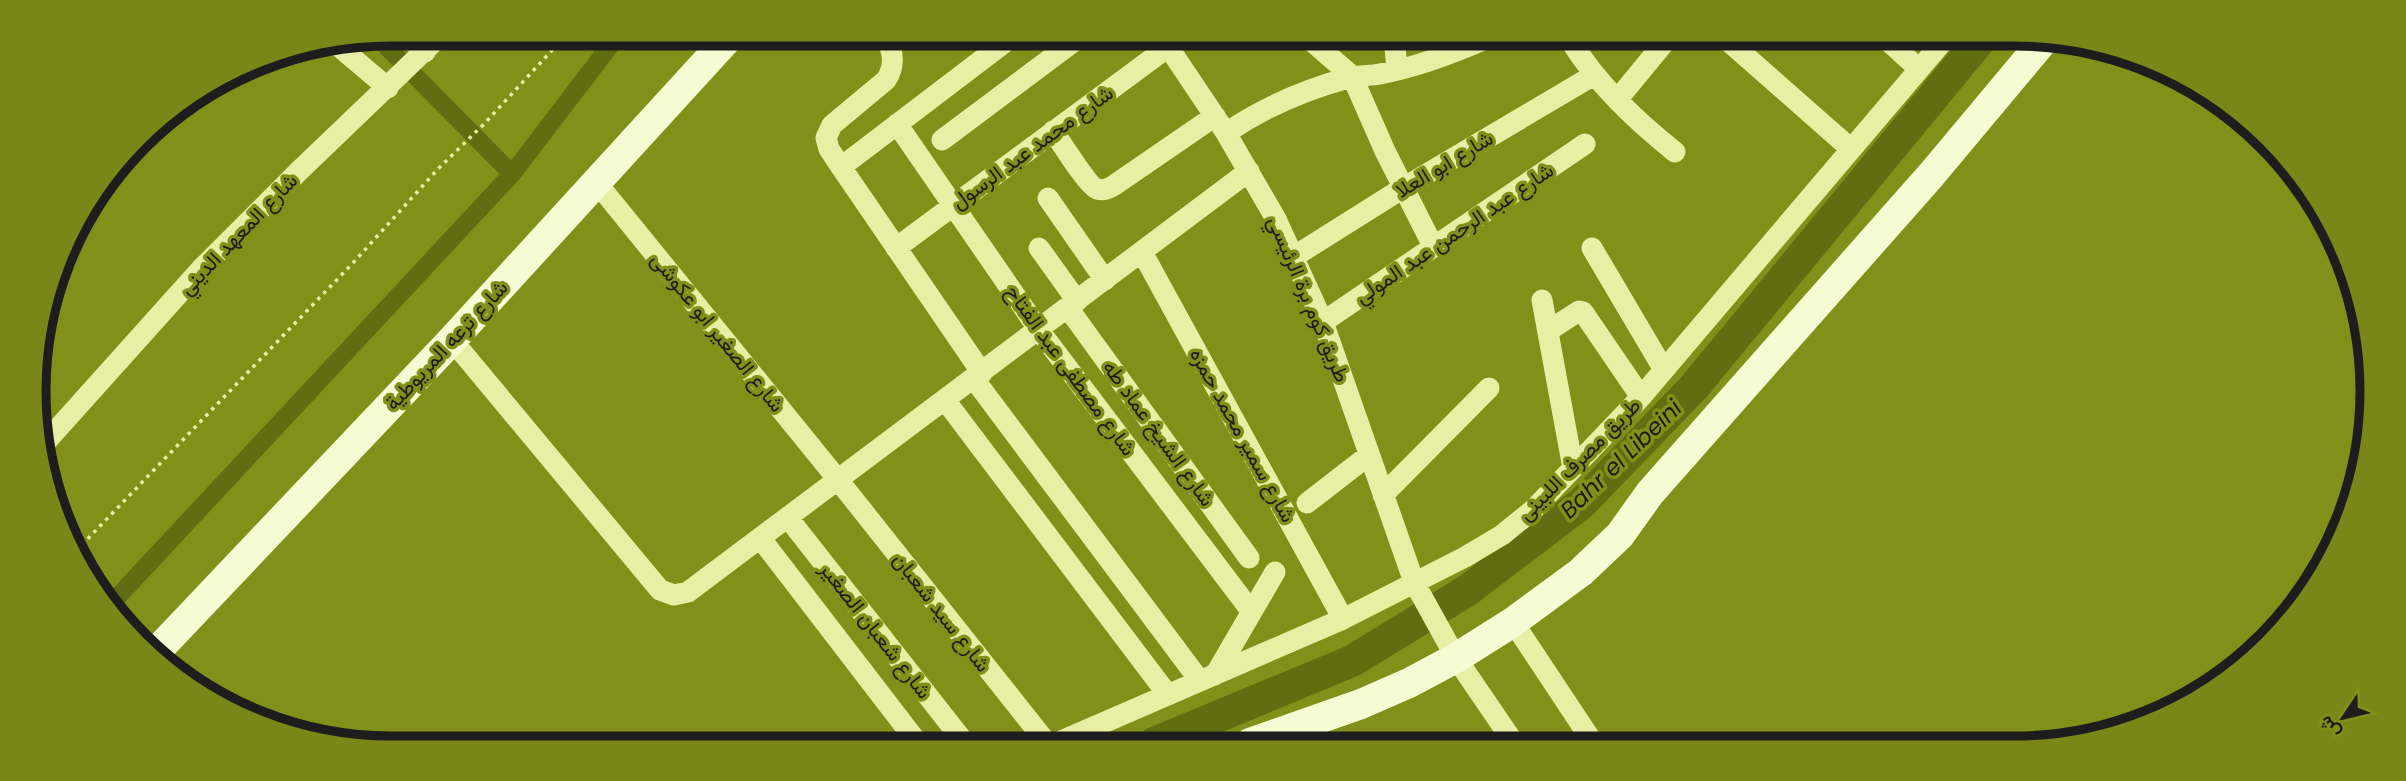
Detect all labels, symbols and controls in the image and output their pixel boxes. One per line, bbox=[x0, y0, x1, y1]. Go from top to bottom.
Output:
street label: شارع محمد عبد الرسول bbox=[945, 78, 1119, 216]
street label: شارع ابو العلا bbox=[1390, 123, 1498, 205]
street label: شارع عبد الرحمن عبد المولي bbox=[1349, 156, 1561, 313]
street label: شارع المعهد الديني bbox=[172, 167, 306, 303]
street label: طريق كوم برة الرئيسي bbox=[1258, 211, 1357, 388]
street label: شارع الصغير ابو عكوشى bbox=[644, 246, 792, 418]
street label: شارع ترعه المريوطية bbox=[378, 274, 514, 416]
street label: شارع مصطفى عبد الفتاح bbox=[999, 279, 1143, 461]
street label: شارع سمير محمد حمزه bbox=[1183, 343, 1303, 527]
street label: شارع الشيخ عماد طه bbox=[1096, 354, 1222, 512]
street label: طريق مصرف اللبينى bbox=[1511, 391, 1647, 527]
water label: Bahr el Libeini bbox=[1553, 392, 1689, 525]
street label: شارع سيد شعبان bbox=[886, 546, 998, 678]
street label: شارع شعبان الصغير bbox=[813, 555, 939, 705]
north arrow bbox=[2308, 683, 2378, 753]
text: ش bbox=[2312, 710, 2347, 745]

